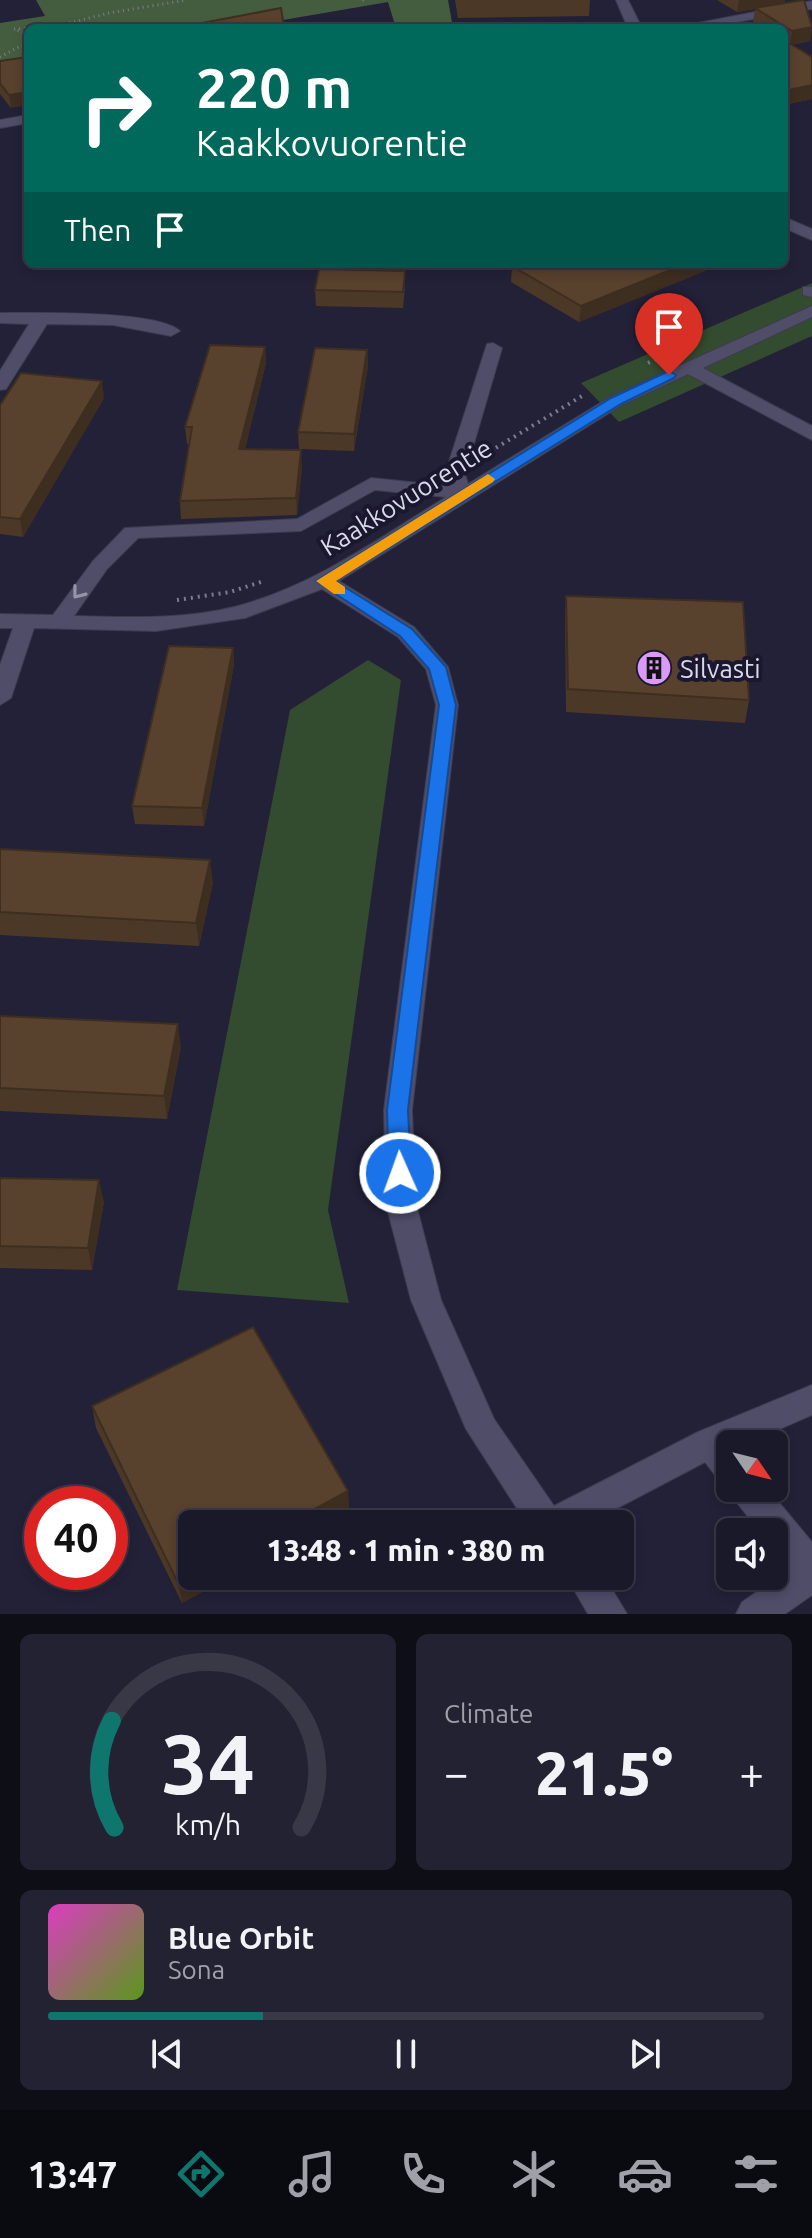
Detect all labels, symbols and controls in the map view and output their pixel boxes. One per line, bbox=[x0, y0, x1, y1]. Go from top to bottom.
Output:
icon: right bbox=[64, 56, 168, 160]
text: 220 m bbox=[196, 56, 352, 119]
text: Kaakkovuorentie bbox=[196, 122, 468, 163]
icon: arrive bbox=[148, 208, 192, 252]
text: Then bbox=[64, 213, 132, 247]
pin bbox=[635, 293, 703, 375]
icon: arrive bbox=[647, 305, 691, 349]
street label: Kaakkovuorentie bbox=[315, 433, 497, 561]
one-way arrow bbox=[74, 584, 88, 599]
building icon: Silvasti bbox=[635, 649, 673, 687]
place label: Silvasti bbox=[680, 654, 761, 683]
position arrow bbox=[358, 1131, 442, 1215]
north arrow bbox=[716, 1430, 788, 1502]
map controls bbox=[716, 1430, 788, 1590]
speed limit sign: 40 bbox=[24, 1486, 128, 1590]
button: sound bbox=[716, 1518, 788, 1590]
text: 13:48 · 1 min · 380 m bbox=[267, 1533, 545, 1567]
text: Climate bbox=[444, 1699, 533, 1728]
text: 34 bbox=[161, 1716, 255, 1810]
text: 21.5° bbox=[535, 1739, 673, 1806]
text: − bbox=[444, 1748, 469, 1797]
text: + bbox=[739, 1748, 764, 1797]
text: km/h bbox=[175, 1808, 241, 1840]
text: Blue Orbit bbox=[168, 1921, 314, 1955]
text: Sona bbox=[168, 1955, 225, 1984]
icon: previous bbox=[145, 2032, 189, 2076]
icon: pause bbox=[384, 2032, 428, 2076]
icon: next bbox=[623, 2032, 667, 2076]
icon: directions bbox=[173, 2146, 229, 2202]
icon: music bbox=[284, 2146, 340, 2202]
icon: phone bbox=[395, 2146, 451, 2202]
icon: climate bbox=[506, 2146, 562, 2202]
icon: car bbox=[617, 2146, 673, 2202]
icon: filters bbox=[728, 2146, 784, 2202]
text: 13:47 bbox=[28, 2154, 118, 2195]

